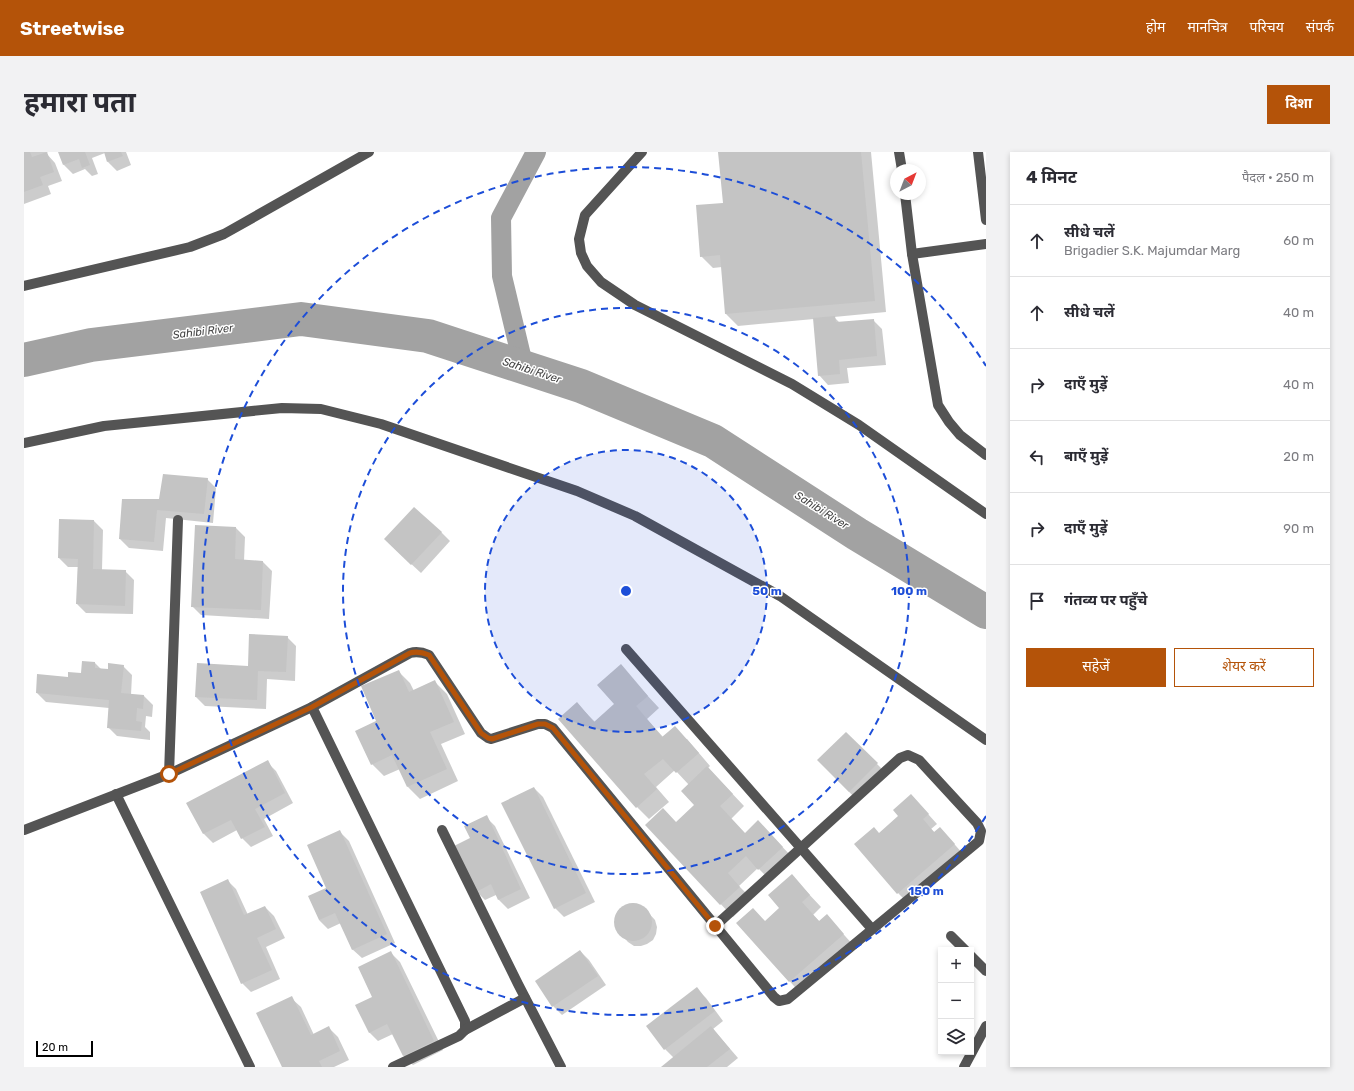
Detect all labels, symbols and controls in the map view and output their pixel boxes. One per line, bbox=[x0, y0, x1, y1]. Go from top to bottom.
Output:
text: Streetwise bbox=[20, 17, 125, 40]
text: होम bbox=[1146, 19, 1165, 36]
text: मानचित्र bbox=[1187, 19, 1228, 36]
text: परिचय bbox=[1250, 19, 1284, 36]
text: संपर्क bbox=[1306, 19, 1334, 36]
button: दिशा bbox=[1267, 85, 1330, 124]
text: हमारा पता bbox=[24, 86, 136, 119]
north arrow bbox=[890, 164, 926, 200]
text: 4 मिनट bbox=[1026, 167, 1077, 187]
text: पैदल · 250 m bbox=[1242, 170, 1314, 185]
text: सीधे चलें bbox=[1064, 223, 1114, 241]
icon: ahead bbox=[1026, 230, 1048, 252]
text: 60 m bbox=[1283, 233, 1314, 248]
text: Brigadier S.K. Majumdar Marg bbox=[1064, 243, 1240, 258]
icon: ahead bbox=[1026, 302, 1048, 324]
text: सीधे चलें bbox=[1064, 303, 1114, 321]
text: 40 m bbox=[1283, 305, 1314, 320]
water label: Sahibi River bbox=[172, 321, 235, 342]
water label: Sahibi River bbox=[501, 355, 563, 386]
icon: right bbox=[1026, 374, 1048, 396]
text: दाएँ मुड़ें bbox=[1064, 375, 1107, 393]
text: 40 m bbox=[1283, 377, 1314, 392]
icon: left bbox=[1026, 446, 1048, 468]
text: बाएँ मुड़ें bbox=[1064, 447, 1108, 465]
text: 20 m bbox=[1283, 449, 1314, 464]
water label: Sahibi River bbox=[793, 489, 852, 532]
icon: right bbox=[1026, 518, 1048, 540]
text: दाएँ मुड़ें bbox=[1064, 519, 1107, 537]
text: 90 m bbox=[1283, 521, 1314, 536]
centre of rings bbox=[619, 584, 633, 598]
text: 50 m bbox=[752, 584, 782, 598]
text: 100 m bbox=[891, 584, 927, 598]
icon: arrive bbox=[1026, 590, 1048, 612]
text: गंतव्य पर पहुँचे bbox=[1064, 591, 1148, 609]
button: सहेजें bbox=[1026, 648, 1166, 687]
button: शेयर करें bbox=[1174, 648, 1314, 687]
route start bbox=[160, 765, 178, 783]
text: 150 m bbox=[908, 884, 944, 898]
route end bbox=[706, 917, 724, 935]
map controls bbox=[938, 947, 974, 1055]
button: + bbox=[938, 947, 974, 983]
button: − bbox=[938, 983, 974, 1019]
button: layers bbox=[938, 1019, 974, 1055]
scale bar bbox=[36, 1039, 93, 1058]
text: 20 m bbox=[42, 1041, 68, 1054]

